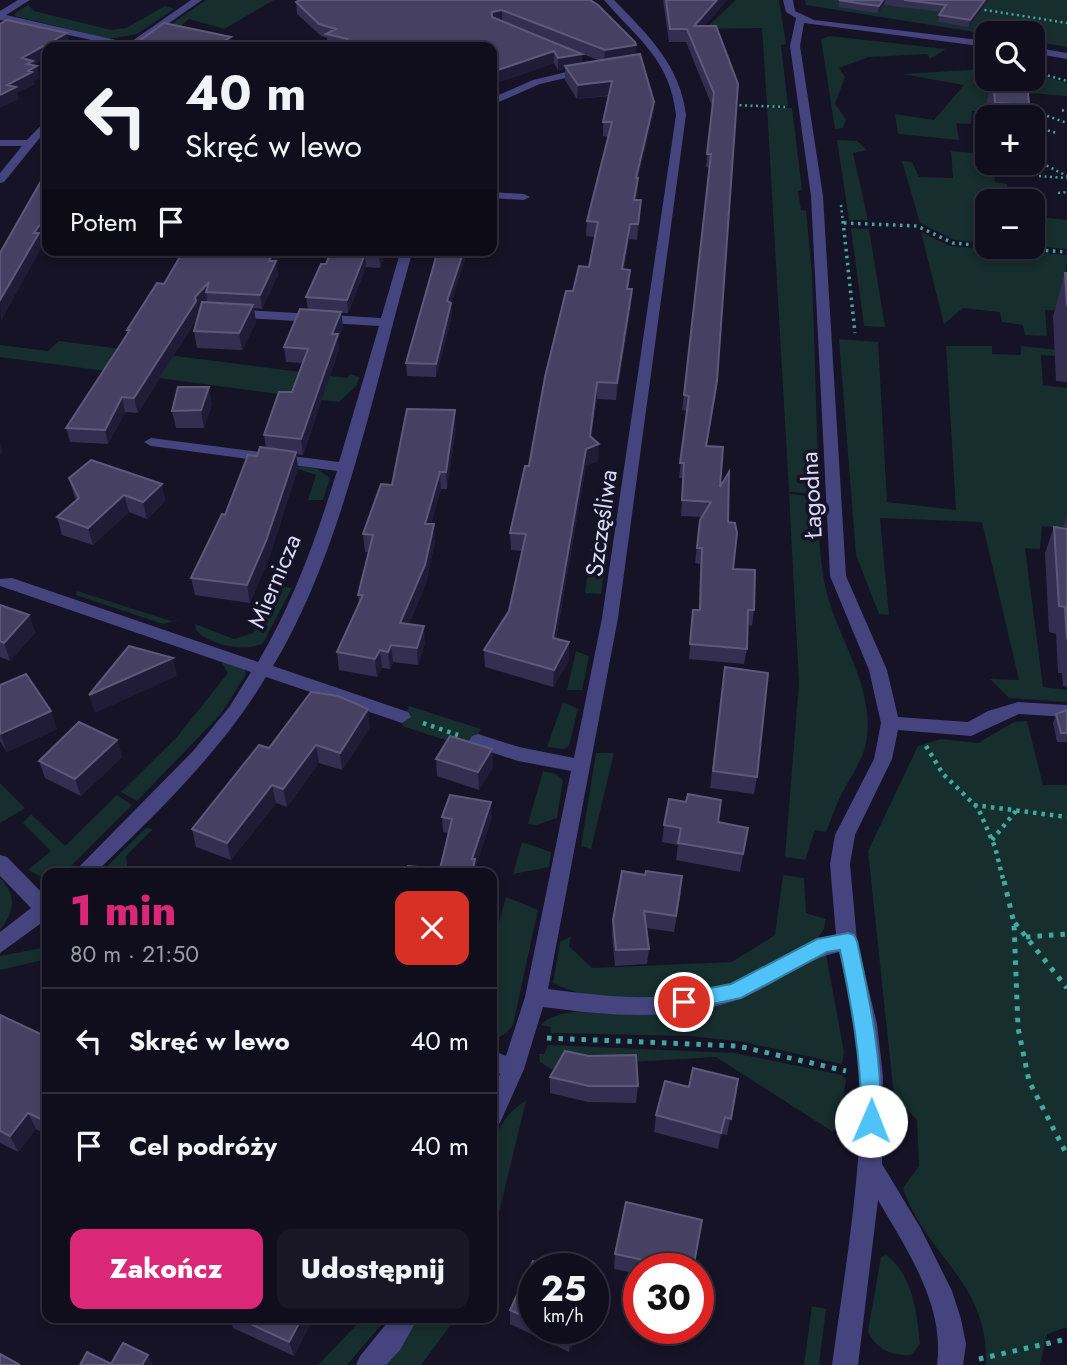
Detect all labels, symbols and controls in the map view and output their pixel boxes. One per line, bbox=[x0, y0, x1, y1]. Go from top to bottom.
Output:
map controls bbox=[975, 21, 1045, 259]
button: search bbox=[975, 21, 1045, 91]
text: 40 m bbox=[185, 58, 307, 128]
icon: left bbox=[70, 70, 161, 161]
button: + bbox=[975, 105, 1045, 175]
text: Skręć w lewo bbox=[185, 123, 362, 169]
button: − bbox=[975, 189, 1045, 259]
text: Potem bbox=[70, 203, 138, 241]
icon: arrive bbox=[152, 203, 190, 241]
street label: Łagodna bbox=[791, 451, 831, 540]
street label: Szczęśliwa bbox=[576, 467, 626, 579]
street label: Miernicza bbox=[239, 529, 309, 633]
text: 1 min bbox=[70, 880, 176, 941]
button: close bbox=[395, 891, 469, 965]
text: 80 m · 21:50 bbox=[70, 937, 199, 971]
pin bbox=[654, 972, 714, 1032]
icon: arrive bbox=[665, 983, 703, 1021]
icon: left bbox=[70, 1022, 108, 1060]
text: Skręć w lewo bbox=[129, 1022, 290, 1060]
text: 40 m bbox=[410, 1022, 469, 1060]
position arrow bbox=[834, 1084, 908, 1158]
icon: arrive bbox=[70, 1127, 108, 1165]
text: Cel podróży bbox=[129, 1127, 277, 1165]
text: 40 m bbox=[410, 1127, 469, 1165]
button: Zakończ bbox=[70, 1229, 263, 1309]
button: Udostępnij bbox=[277, 1229, 469, 1309]
speed limit sign: 30 bbox=[623, 1253, 714, 1344]
text: 25 bbox=[541, 1264, 586, 1314]
text: km/h bbox=[543, 1303, 584, 1329]

